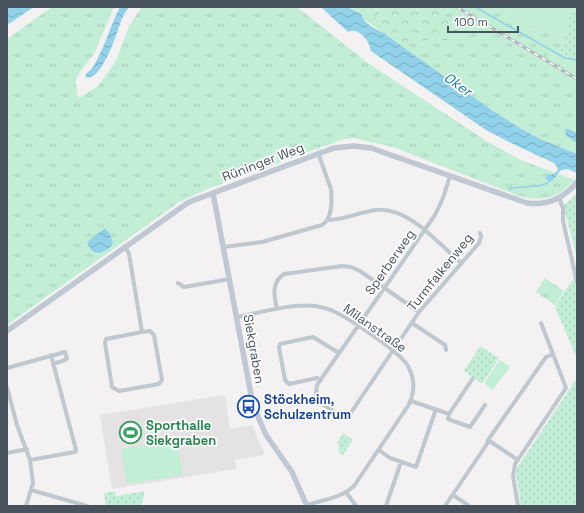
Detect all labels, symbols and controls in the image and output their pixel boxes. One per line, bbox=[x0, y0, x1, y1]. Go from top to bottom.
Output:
scale bar bbox=[448, 8, 518, 34]
text: 100 m bbox=[454, 14, 488, 30]
water label: Oker bbox=[441, 68, 477, 101]
street label: Rüninger Weg bbox=[219, 139, 307, 185]
street label: Sperberweg bbox=[361, 226, 419, 298]
street label: Turmfalkenweg bbox=[403, 230, 477, 314]
street label: Milanstraße bbox=[340, 300, 410, 356]
street label: Siekgraben bbox=[240, 313, 268, 385]
place label: Stöckheim, Schulzentrum bbox=[264, 391, 351, 423]
bus stop icon: Stöckheim, Schulzentrum bbox=[236, 393, 262, 419]
place label: Sporthalle Siekgraben bbox=[146, 417, 216, 449]
sports icon: Sporthalle Siekgraben bbox=[118, 419, 144, 445]

